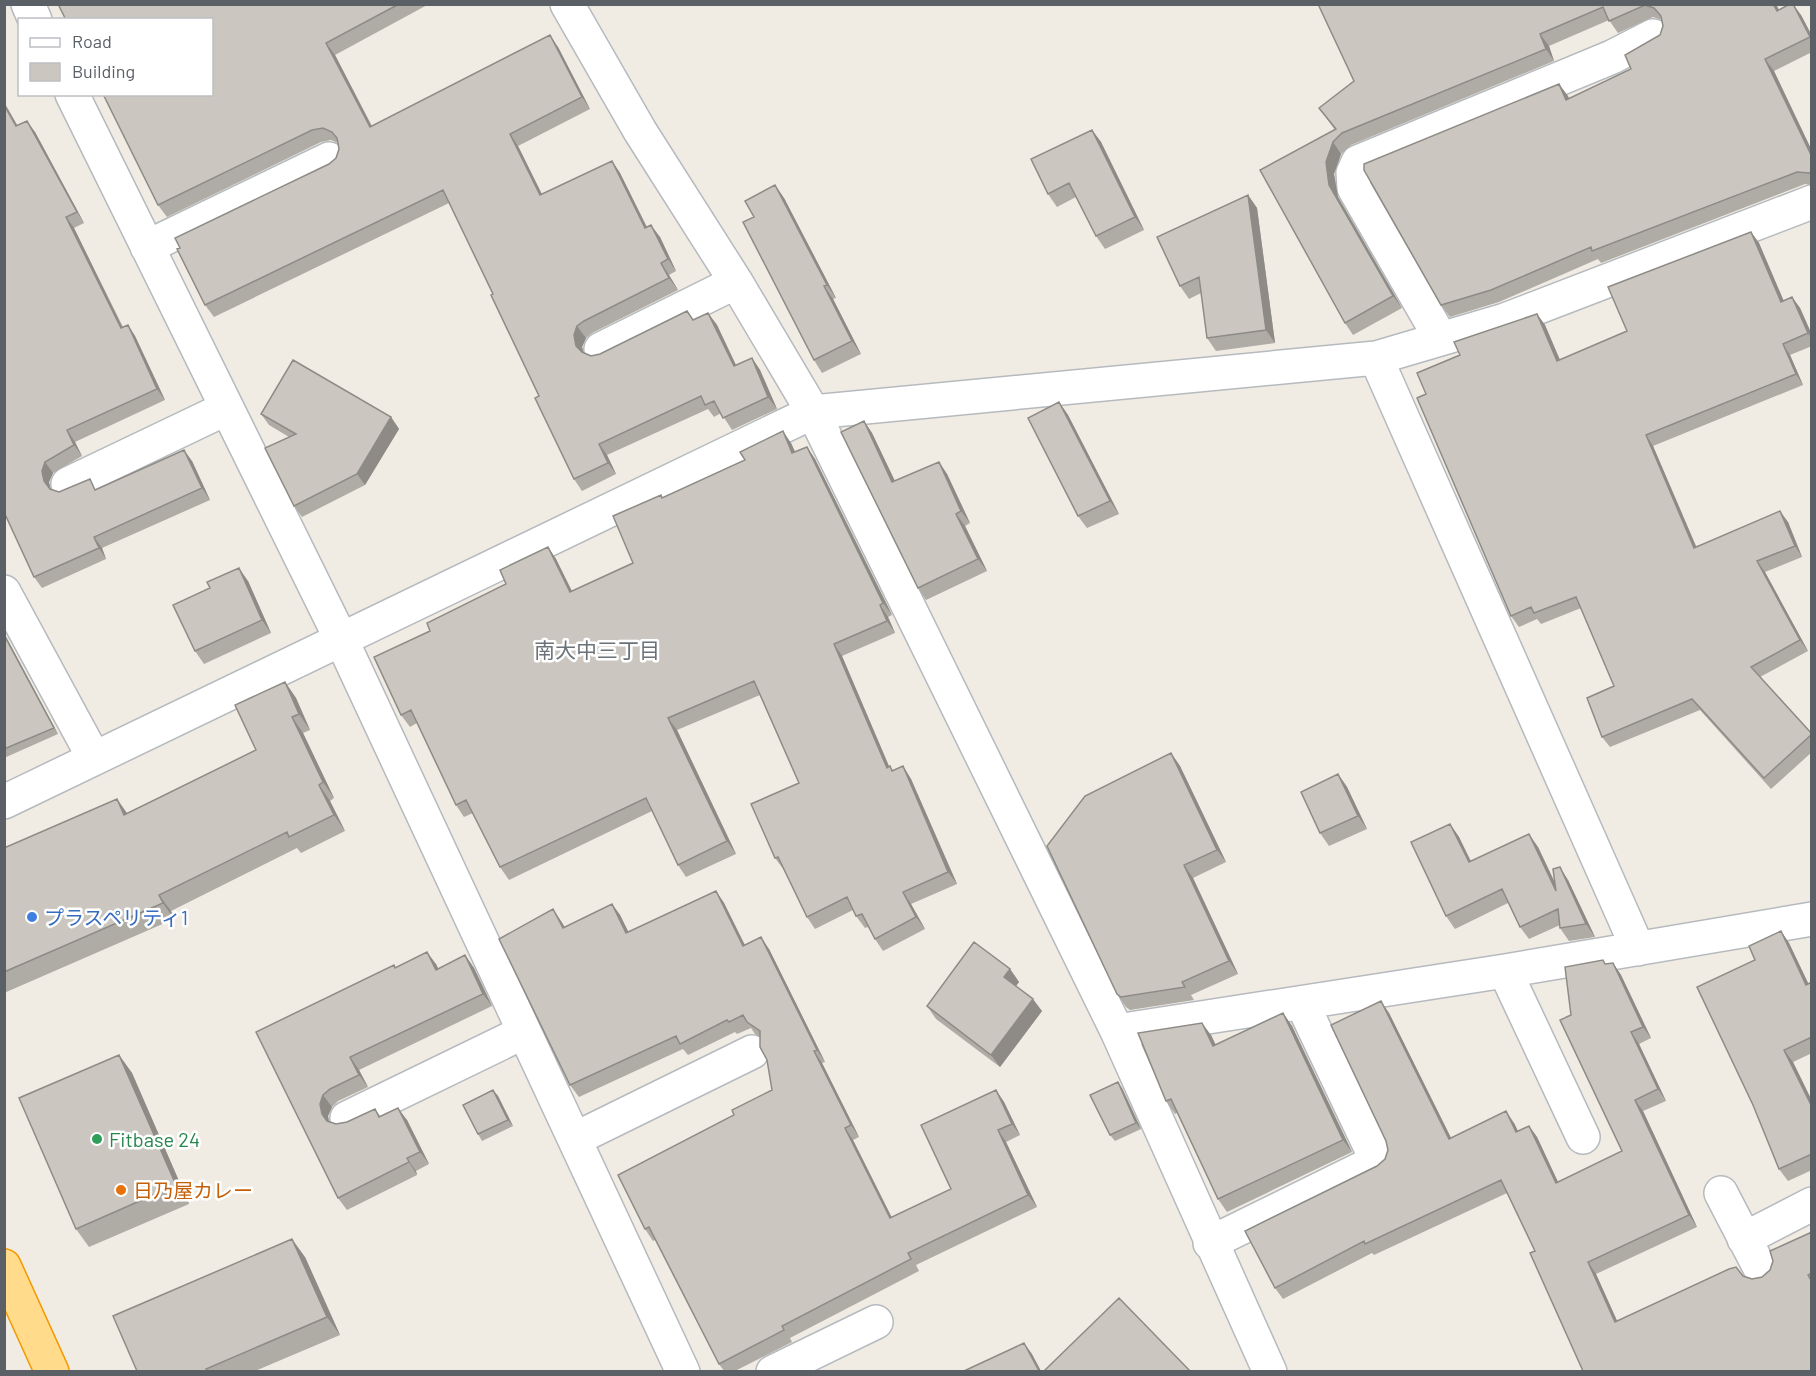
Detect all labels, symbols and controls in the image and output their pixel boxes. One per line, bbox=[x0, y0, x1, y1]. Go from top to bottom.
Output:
legend bbox=[18, 18, 213, 96]
text: Road bbox=[72, 30, 112, 52]
text: Building bbox=[72, 60, 135, 82]
district label: 南大中三丁目 bbox=[534, 637, 660, 662]
place label: プラスペリティ1 bbox=[44, 905, 188, 929]
marker: プラスペリティ1 bbox=[25, 910, 39, 924]
place label: Fitbase 24 bbox=[109, 1127, 200, 1151]
marker: Fitbase 24 bbox=[90, 1132, 104, 1146]
place label: 日乃屋カレー bbox=[133, 1178, 253, 1202]
marker: 日乃屋カレー bbox=[114, 1183, 128, 1197]

